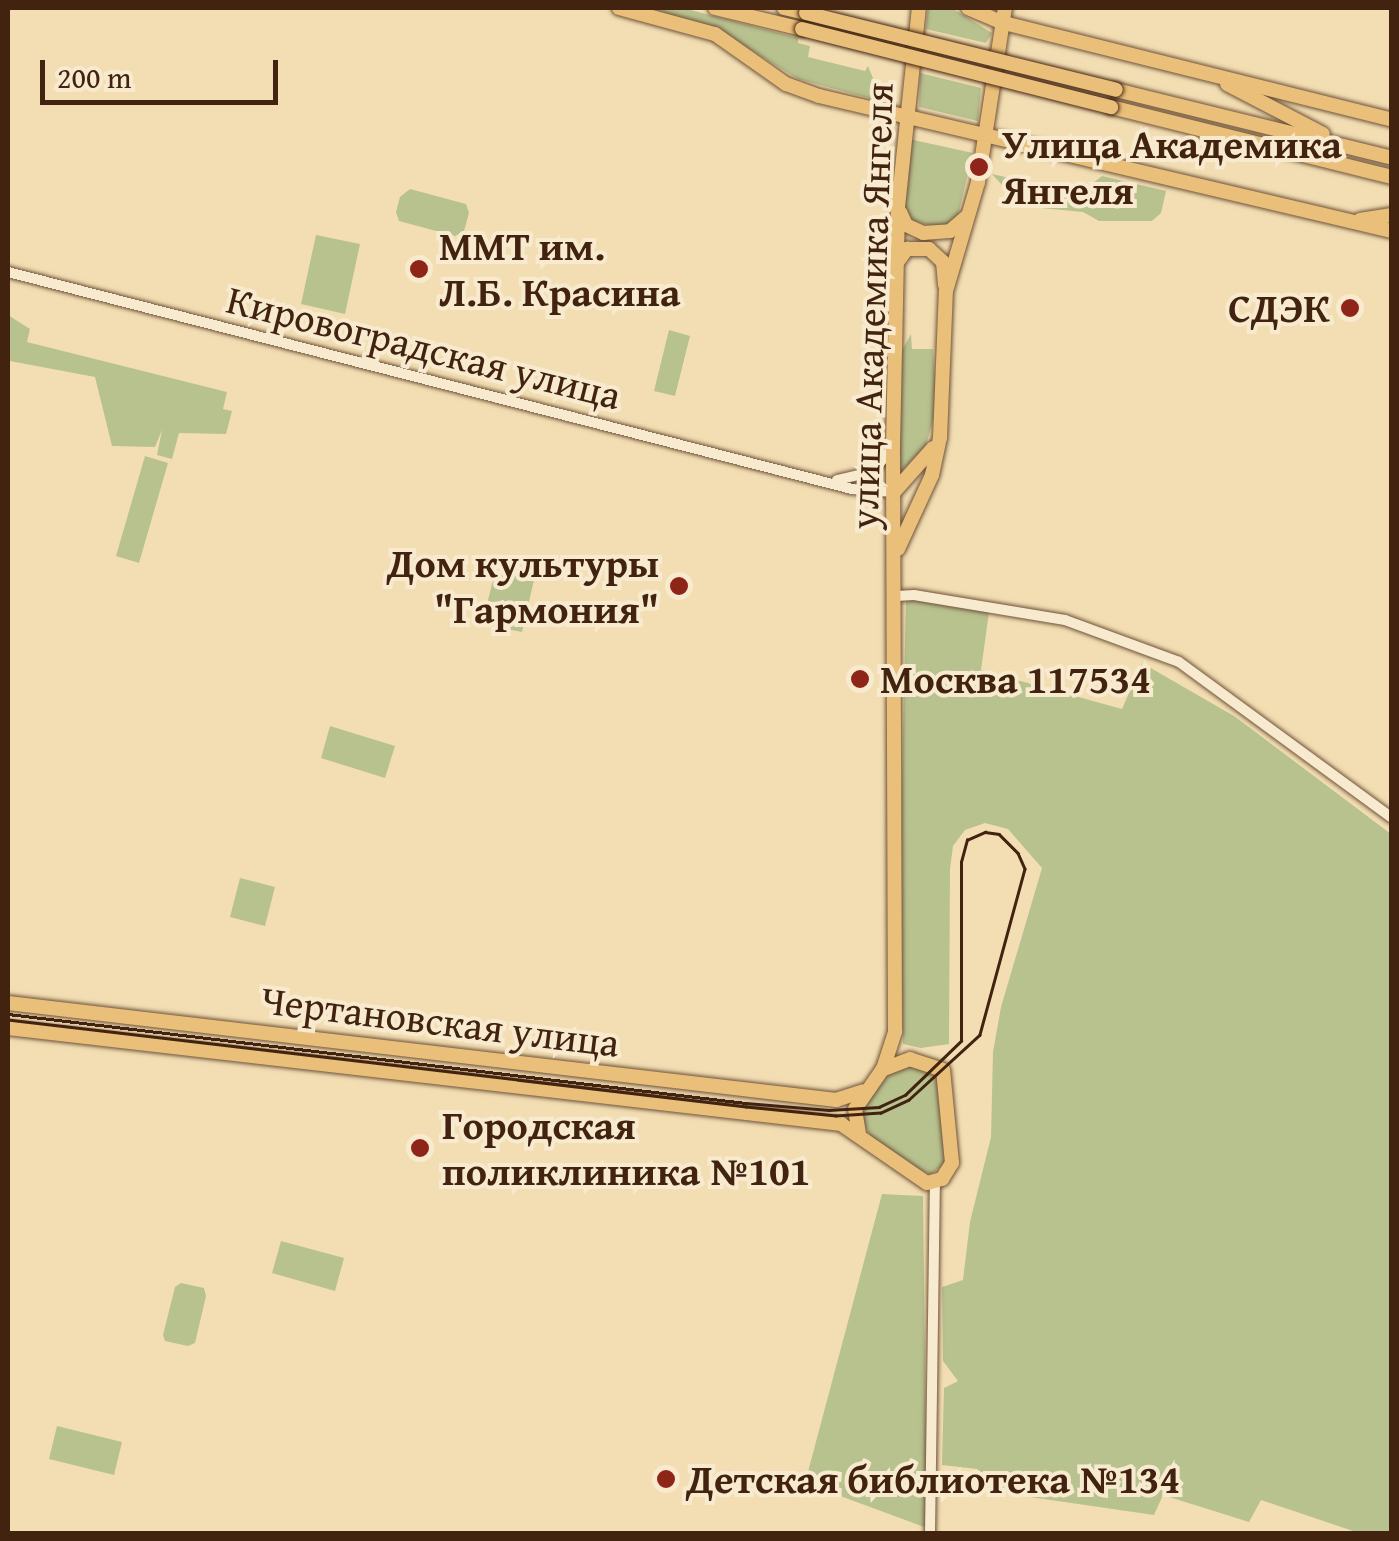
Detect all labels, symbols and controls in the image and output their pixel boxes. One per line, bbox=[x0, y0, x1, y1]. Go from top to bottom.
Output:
scale bar bbox=[45, 40, 282, 102]
text: 200 m bbox=[57, 55, 131, 99]
street label: улица Академика Янгеля bbox=[839, 82, 903, 530]
place label: Улица Академика Янгеля bbox=[1002, 120, 1342, 214]
marker: Улица Академика Янгеля bbox=[966, 154, 992, 180]
place label: ММТ им. Л.Б. Красина bbox=[439, 222, 681, 316]
marker: ММТ им. Л.Б. Красина bbox=[408, 258, 430, 280]
street label: Кировоградская улица bbox=[222, 275, 626, 419]
place label: СДЭК bbox=[1228, 284, 1330, 332]
marker: СДЭК bbox=[1339, 297, 1361, 319]
place label: Дом культуры "Гармония" bbox=[387, 539, 659, 633]
marker: Дом культуры "Гармония" bbox=[668, 575, 690, 597]
place label: Москва 117534 bbox=[880, 655, 1151, 703]
marker: Москва 117534 bbox=[849, 668, 871, 690]
street label: Чертановская улица bbox=[258, 975, 622, 1067]
place label: Городская поликлиника №101 bbox=[442, 1101, 810, 1195]
marker: Городская поликлиника №101 bbox=[407, 1135, 433, 1161]
place label: Детская библиотека №134 bbox=[686, 1455, 1180, 1503]
marker: Детская библиотека №134 bbox=[655, 1468, 677, 1490]

